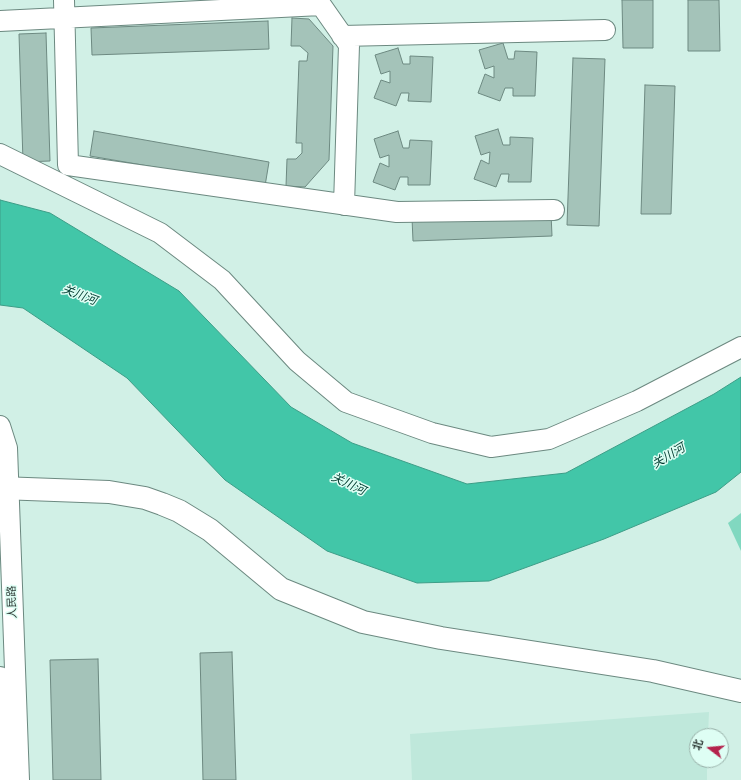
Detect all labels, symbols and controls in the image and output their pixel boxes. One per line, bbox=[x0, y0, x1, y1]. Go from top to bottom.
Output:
water label: 关川河 bbox=[60, 283, 98, 309]
water label: 关川河 bbox=[650, 442, 688, 472]
water label: 关川河 bbox=[329, 471, 367, 499]
street label: 人民路 bbox=[6, 585, 20, 619]
north arrow bbox=[689, 728, 729, 768]
text: 北 bbox=[689, 737, 707, 752]

